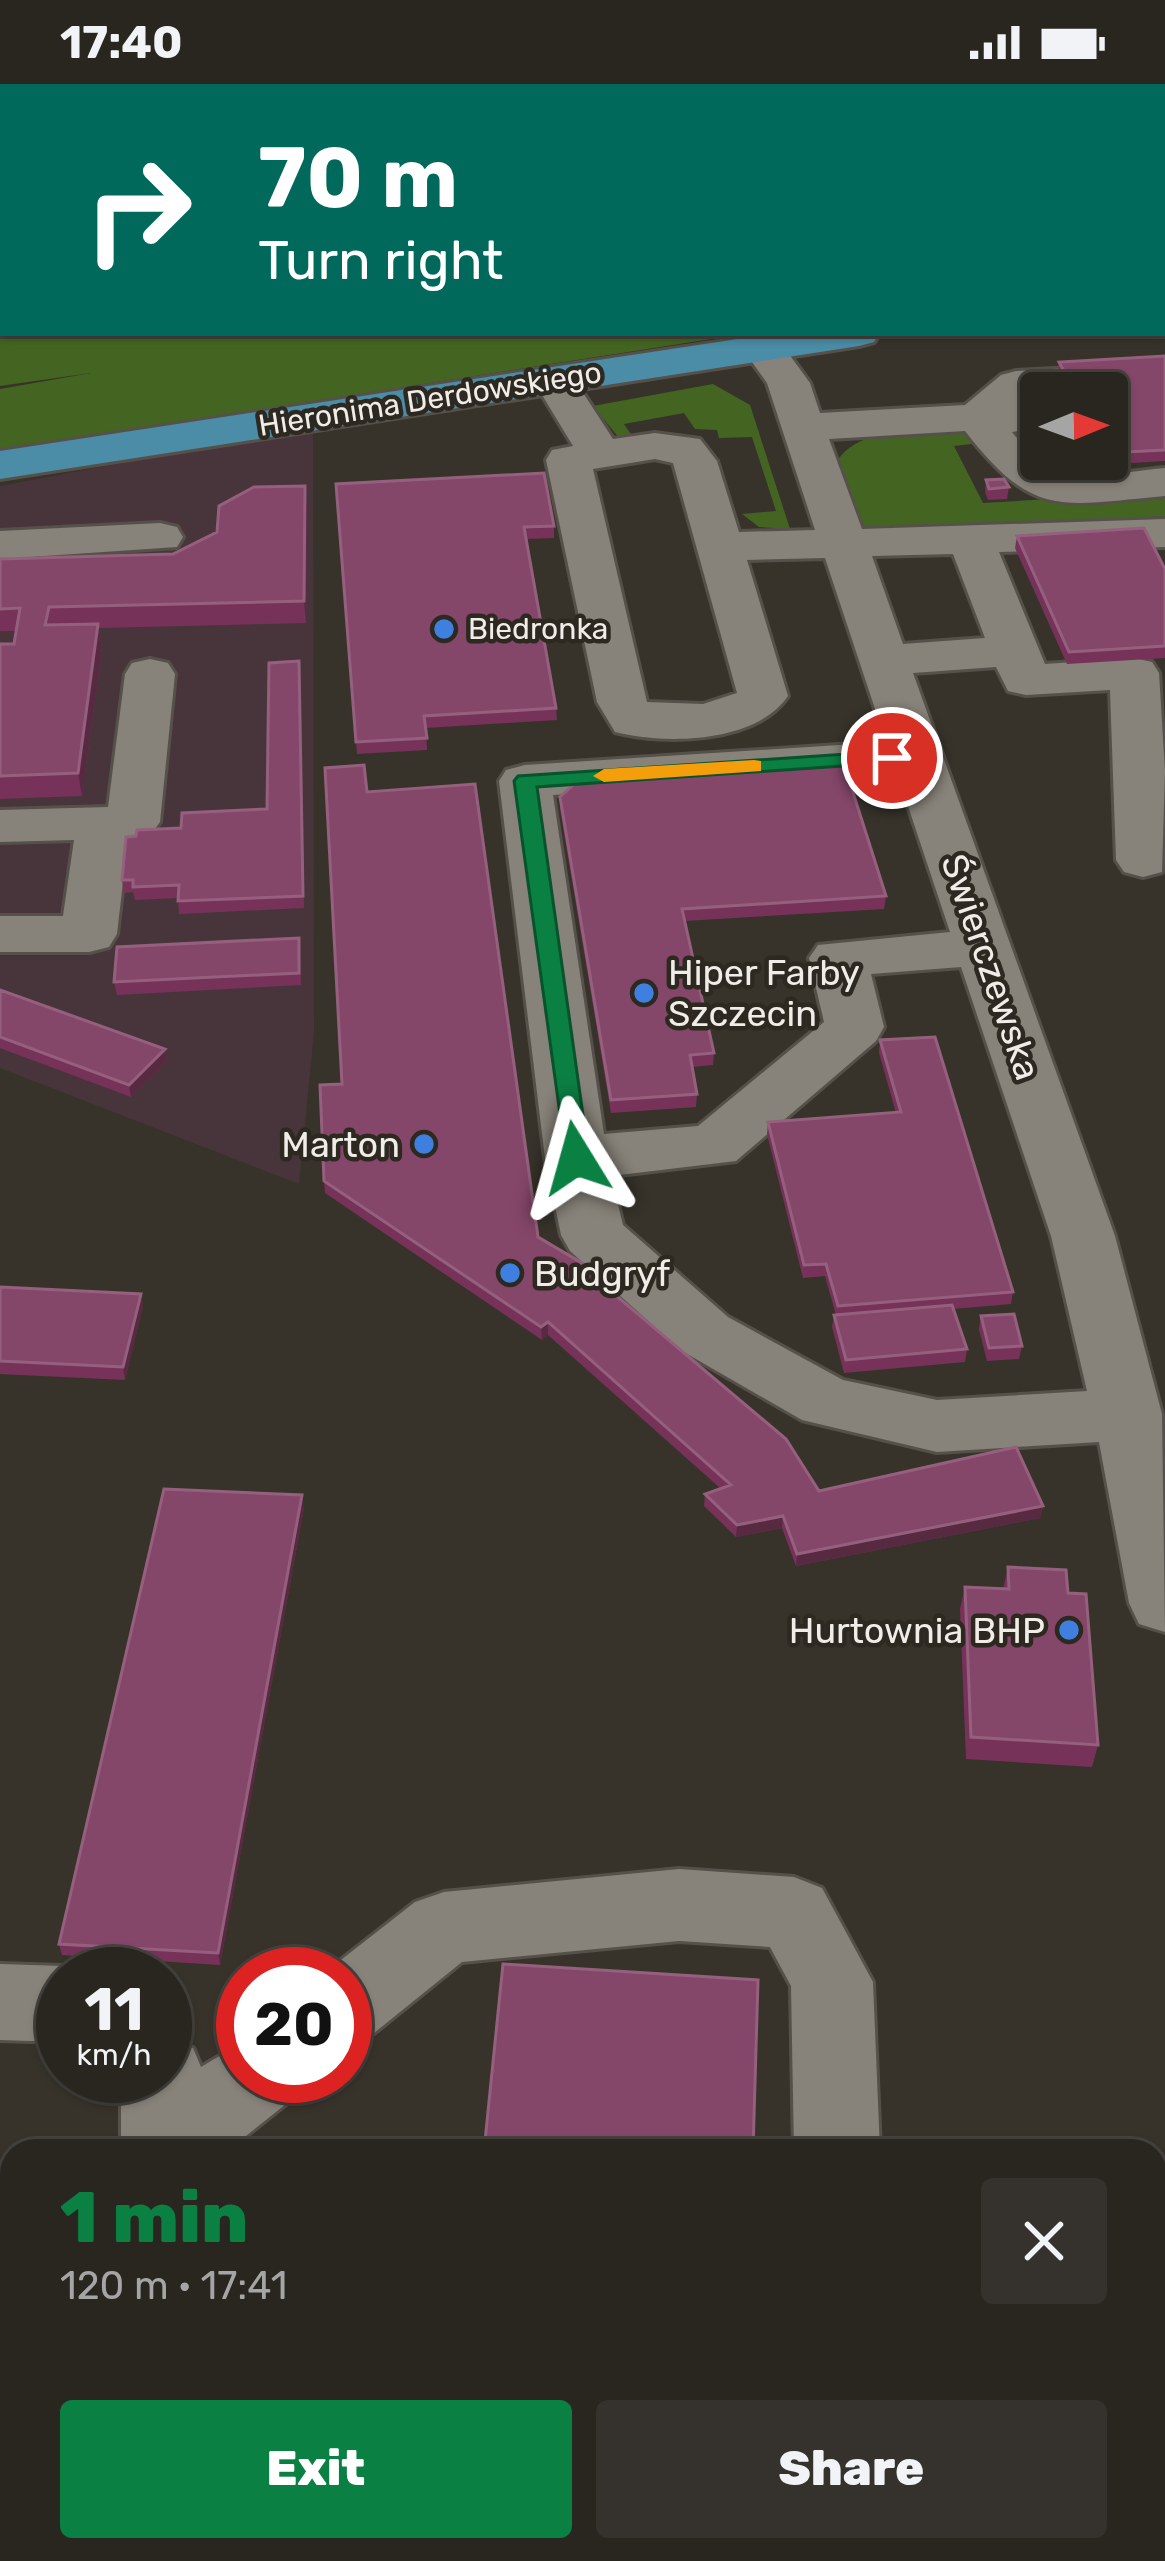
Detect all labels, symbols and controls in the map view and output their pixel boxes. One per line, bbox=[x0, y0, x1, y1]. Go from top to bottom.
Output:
text: 17:40 bbox=[60, 16, 183, 69]
text: 70 m bbox=[258, 128, 458, 228]
icon: right bbox=[60, 132, 216, 288]
text: Turn right bbox=[258, 229, 503, 293]
street label: Hieronima Derdowskiego bbox=[256, 354, 604, 444]
north arrow bbox=[1020, 372, 1128, 480]
map controls bbox=[1020, 372, 1128, 480]
place label: Biedronka bbox=[468, 611, 608, 647]
marker: Biedronka bbox=[431, 616, 457, 642]
pin bbox=[841, 707, 943, 809]
icon: arrive bbox=[859, 725, 925, 791]
street label: Świerczewska bbox=[932, 848, 1050, 1086]
place label: Hiper Farby Szczecin bbox=[668, 951, 860, 1035]
marker: Hiper Farby Szczecin bbox=[631, 980, 657, 1006]
position arrow bbox=[513, 1095, 639, 1221]
place label: Marton bbox=[281, 1123, 400, 1166]
marker: Marton bbox=[411, 1131, 437, 1157]
place label: Budgryf bbox=[534, 1252, 670, 1295]
marker: Budgryf bbox=[497, 1260, 523, 1286]
place label: Hurtownia BHP bbox=[789, 1609, 1045, 1652]
marker: Hurtownia BHP bbox=[1056, 1617, 1082, 1643]
speed limit sign: 20 bbox=[216, 1947, 372, 2103]
text: 11 bbox=[84, 1974, 144, 2045]
text: km/h bbox=[77, 2037, 151, 2073]
text: 1 min bbox=[60, 2175, 248, 2260]
button: close bbox=[981, 2178, 1107, 2304]
text: 120 m · 17:41 bbox=[60, 2263, 287, 2309]
button: Exit bbox=[60, 2400, 572, 2538]
button: Share bbox=[596, 2400, 1107, 2538]

